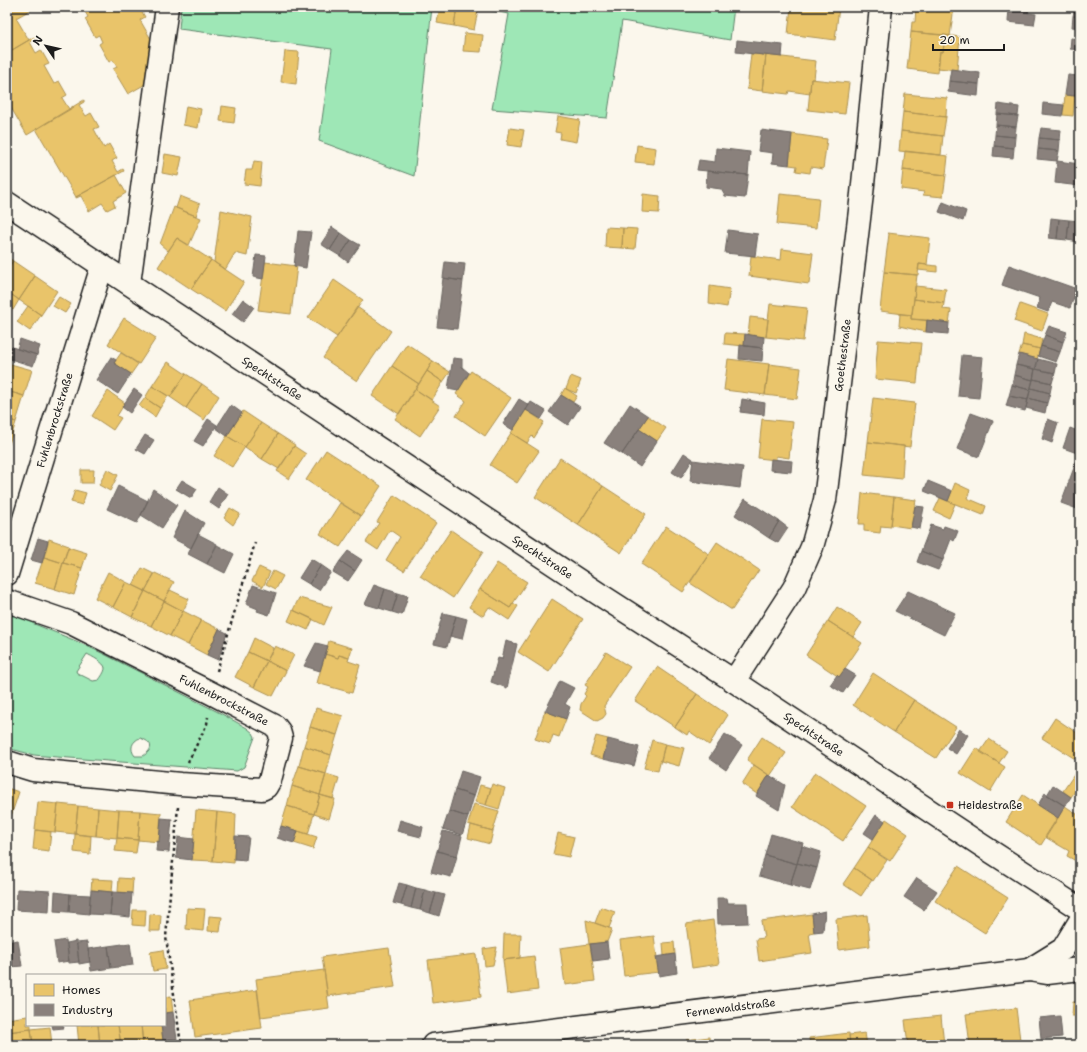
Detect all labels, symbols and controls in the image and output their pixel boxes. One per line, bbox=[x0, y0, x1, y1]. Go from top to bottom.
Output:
north arrow bbox=[26, 26, 66, 66]
scale bar bbox=[933, 26, 1004, 52]
text: 20 m bbox=[939, 32, 970, 48]
text: N bbox=[29, 33, 47, 48]
street label: Goethestraße bbox=[831, 318, 855, 393]
street label: Spechtstraße bbox=[239, 353, 305, 404]
street label: Fuhlenbrockstraße bbox=[33, 371, 77, 470]
street label: Spechtstraße bbox=[509, 532, 576, 583]
street label: Fuhlenbrockstraße bbox=[176, 671, 271, 730]
street label: Spechtstraße bbox=[780, 709, 847, 760]
place label: Heidestraße bbox=[958, 798, 1023, 813]
marker: Heidestraße bbox=[945, 800, 955, 810]
legend bbox=[26, 974, 166, 1026]
text: Homes bbox=[62, 982, 101, 998]
street label: Fernewaldstraße bbox=[685, 995, 776, 1021]
text: Industry bbox=[62, 1002, 113, 1018]

